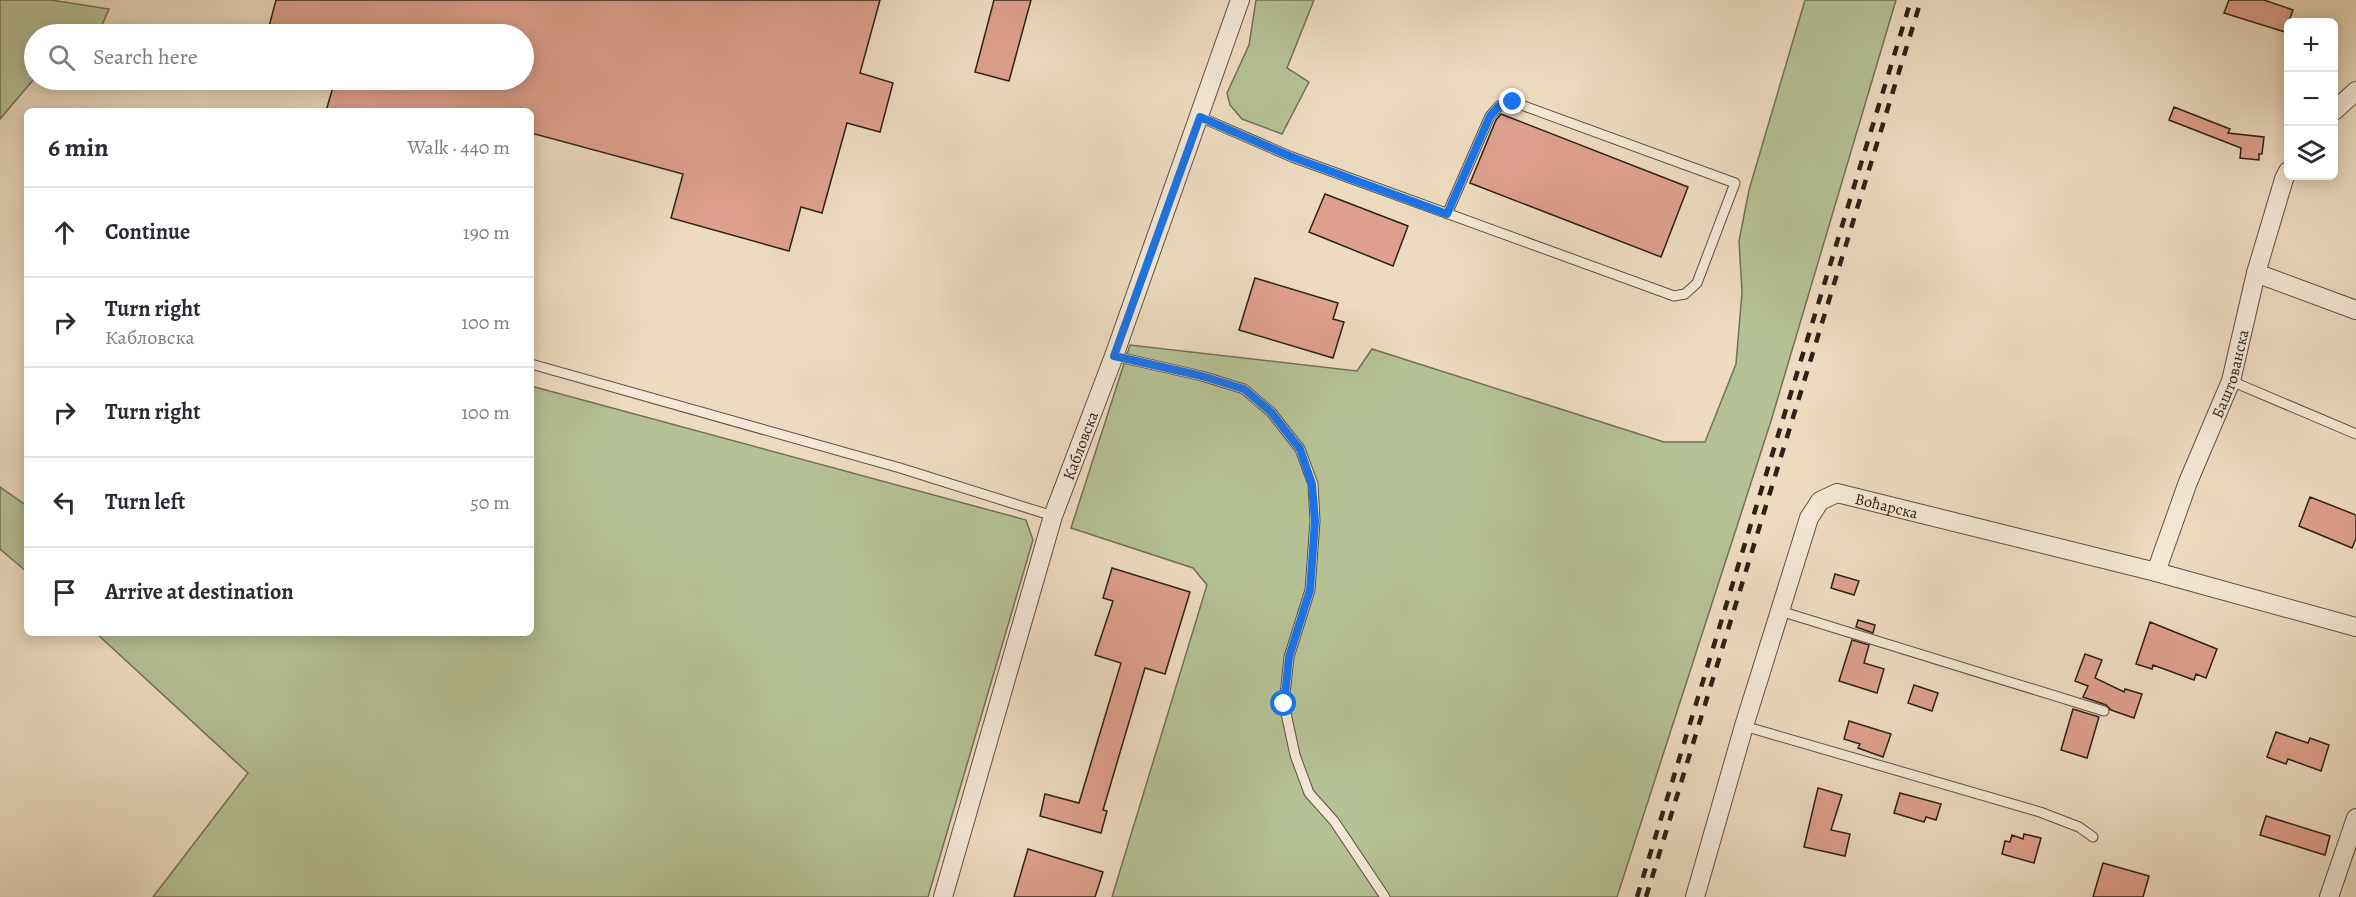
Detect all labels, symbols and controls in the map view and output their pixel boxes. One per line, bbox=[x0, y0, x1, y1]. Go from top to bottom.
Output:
map controls bbox=[2284, 18, 2338, 180]
button: + bbox=[2284, 18, 2338, 72]
search box bbox=[24, 24, 534, 90]
icon: search bbox=[45, 41, 78, 74]
text: Search here bbox=[93, 42, 198, 72]
button: − bbox=[2284, 72, 2338, 126]
route end bbox=[1499, 88, 1525, 114]
button: layers bbox=[2284, 126, 2338, 180]
text: 6 min bbox=[48, 130, 109, 165]
text: Walk · 440 m bbox=[408, 134, 510, 161]
icon: ahead bbox=[48, 216, 81, 249]
text: Continue bbox=[105, 217, 190, 247]
text: 190 m bbox=[463, 219, 510, 246]
text: Turn right bbox=[105, 294, 201, 324]
icon: right bbox=[48, 306, 81, 339]
text: 100 m bbox=[461, 309, 510, 336]
text: Кабловска bbox=[105, 324, 195, 351]
street label: Баштованска bbox=[2206, 327, 2255, 422]
icon: right bbox=[48, 396, 81, 429]
text: Turn right bbox=[105, 397, 201, 427]
text: 100 m bbox=[461, 399, 510, 426]
street label: Кабловска bbox=[1058, 408, 1104, 483]
icon: left bbox=[48, 486, 81, 519]
text: Turn left bbox=[105, 487, 185, 517]
street label: Воћарска bbox=[1853, 488, 1921, 525]
text: 50 m bbox=[470, 489, 510, 516]
icon: arrive bbox=[48, 576, 81, 609]
text: Arrive at destination bbox=[105, 577, 294, 607]
route start bbox=[1270, 690, 1296, 716]

